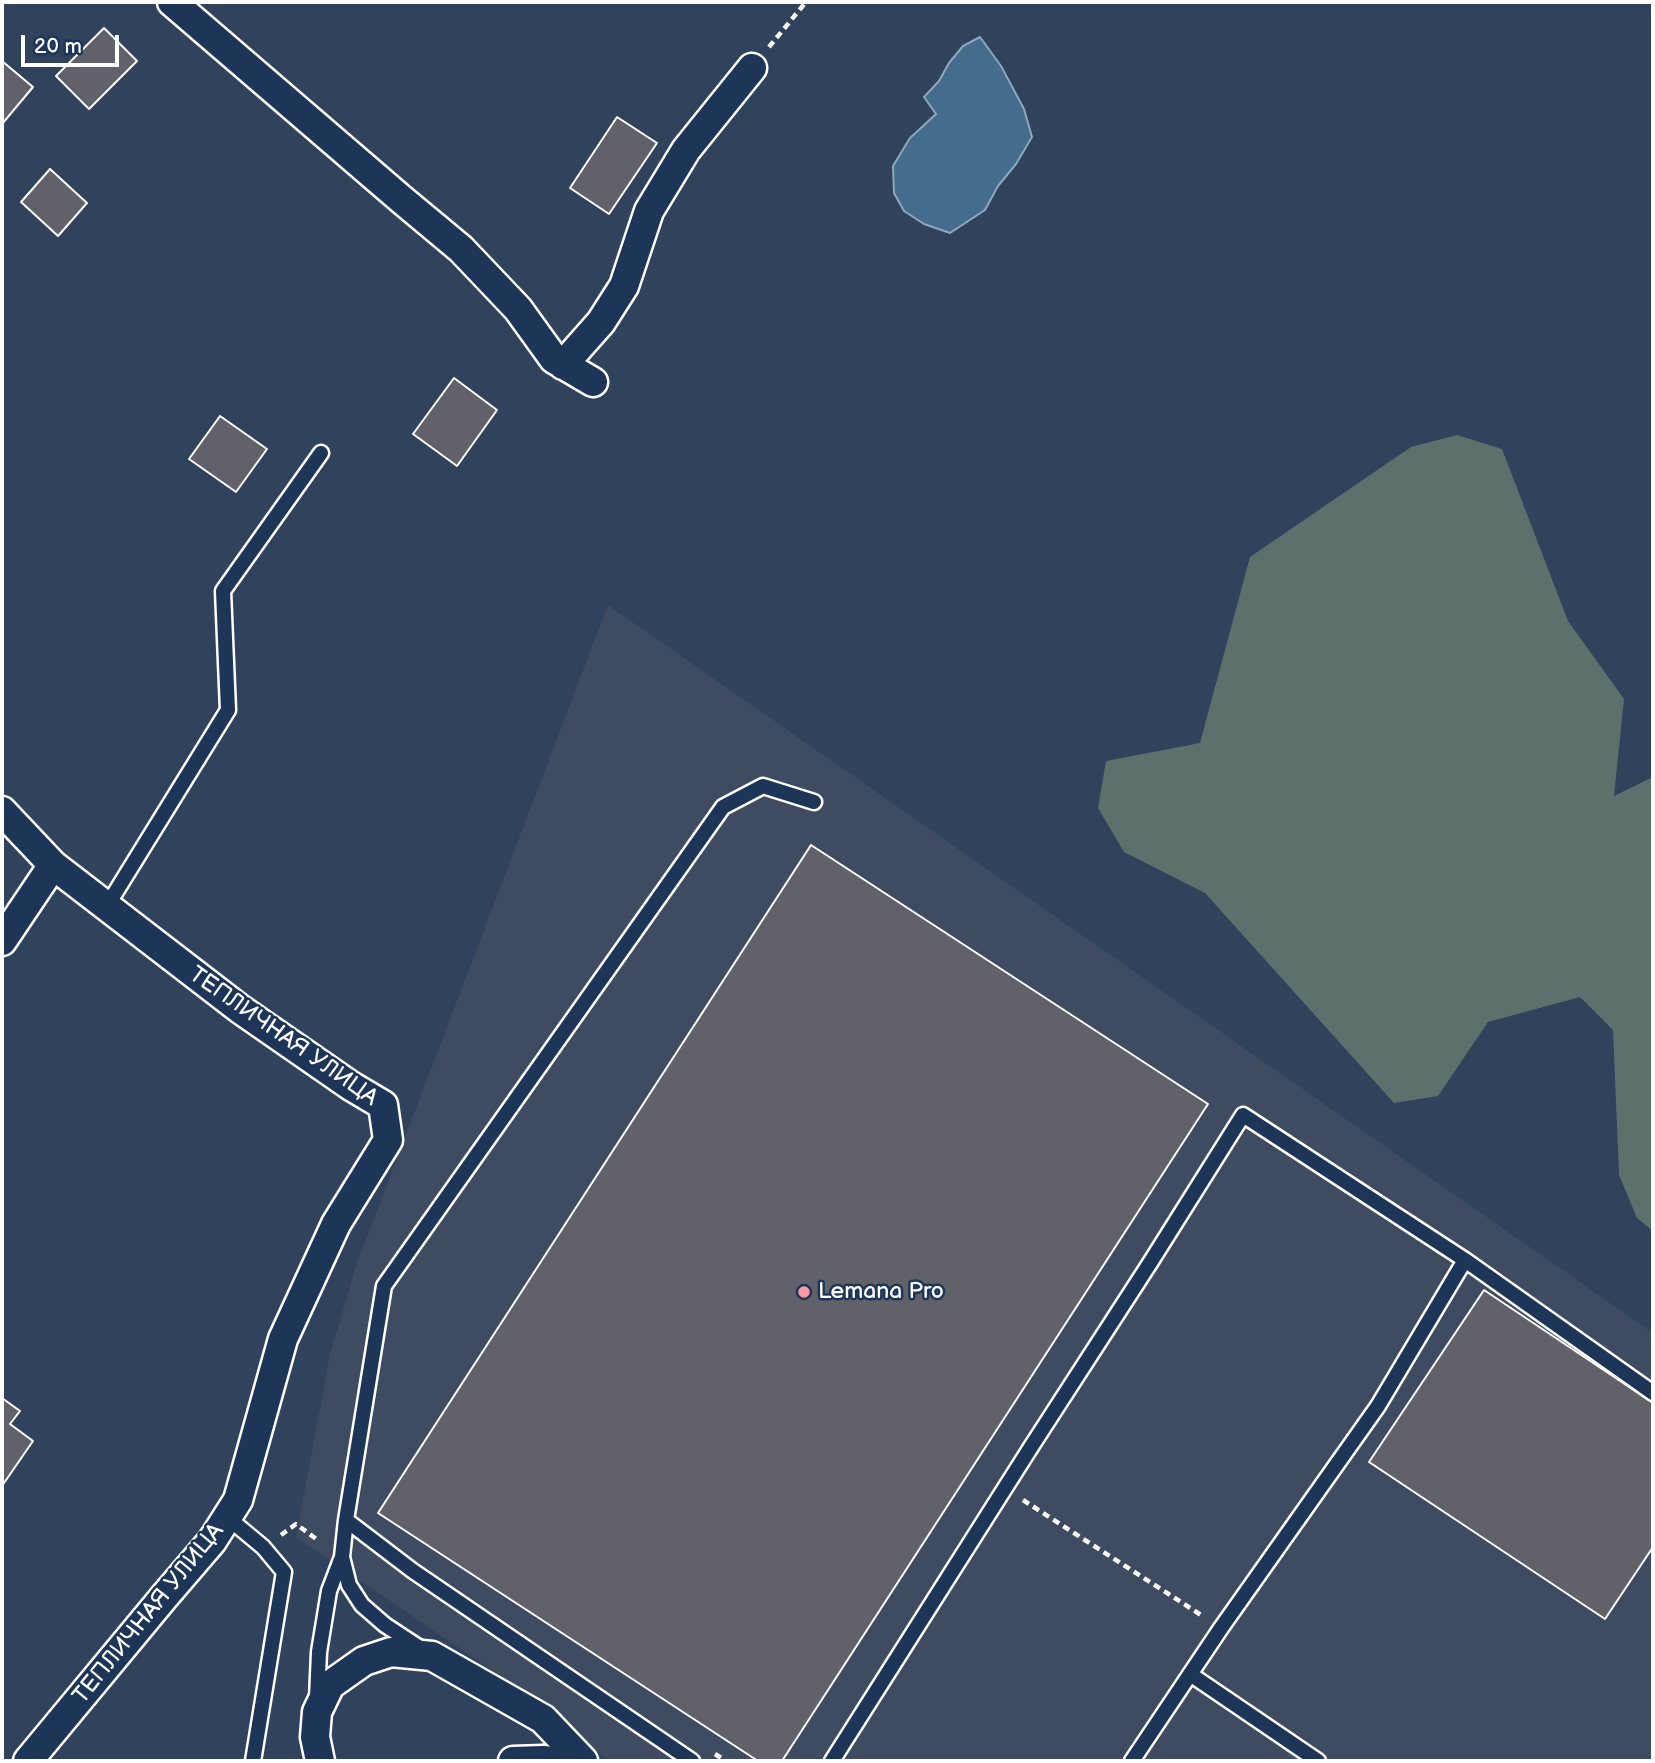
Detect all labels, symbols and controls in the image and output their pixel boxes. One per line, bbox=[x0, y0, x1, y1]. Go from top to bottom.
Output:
scale bar bbox=[24, 21, 122, 65]
text: 20 m bbox=[34, 34, 82, 59]
street label: ТЕПЛИЧНАЯ УЛИЦА bbox=[183, 961, 383, 1113]
place label: Lemana Pro bbox=[818, 1278, 944, 1306]
marker: Lemana Pro bbox=[796, 1284, 812, 1300]
street label: ТЕПЛИЧНАЯ УЛИЦА bbox=[68, 1518, 230, 1710]

